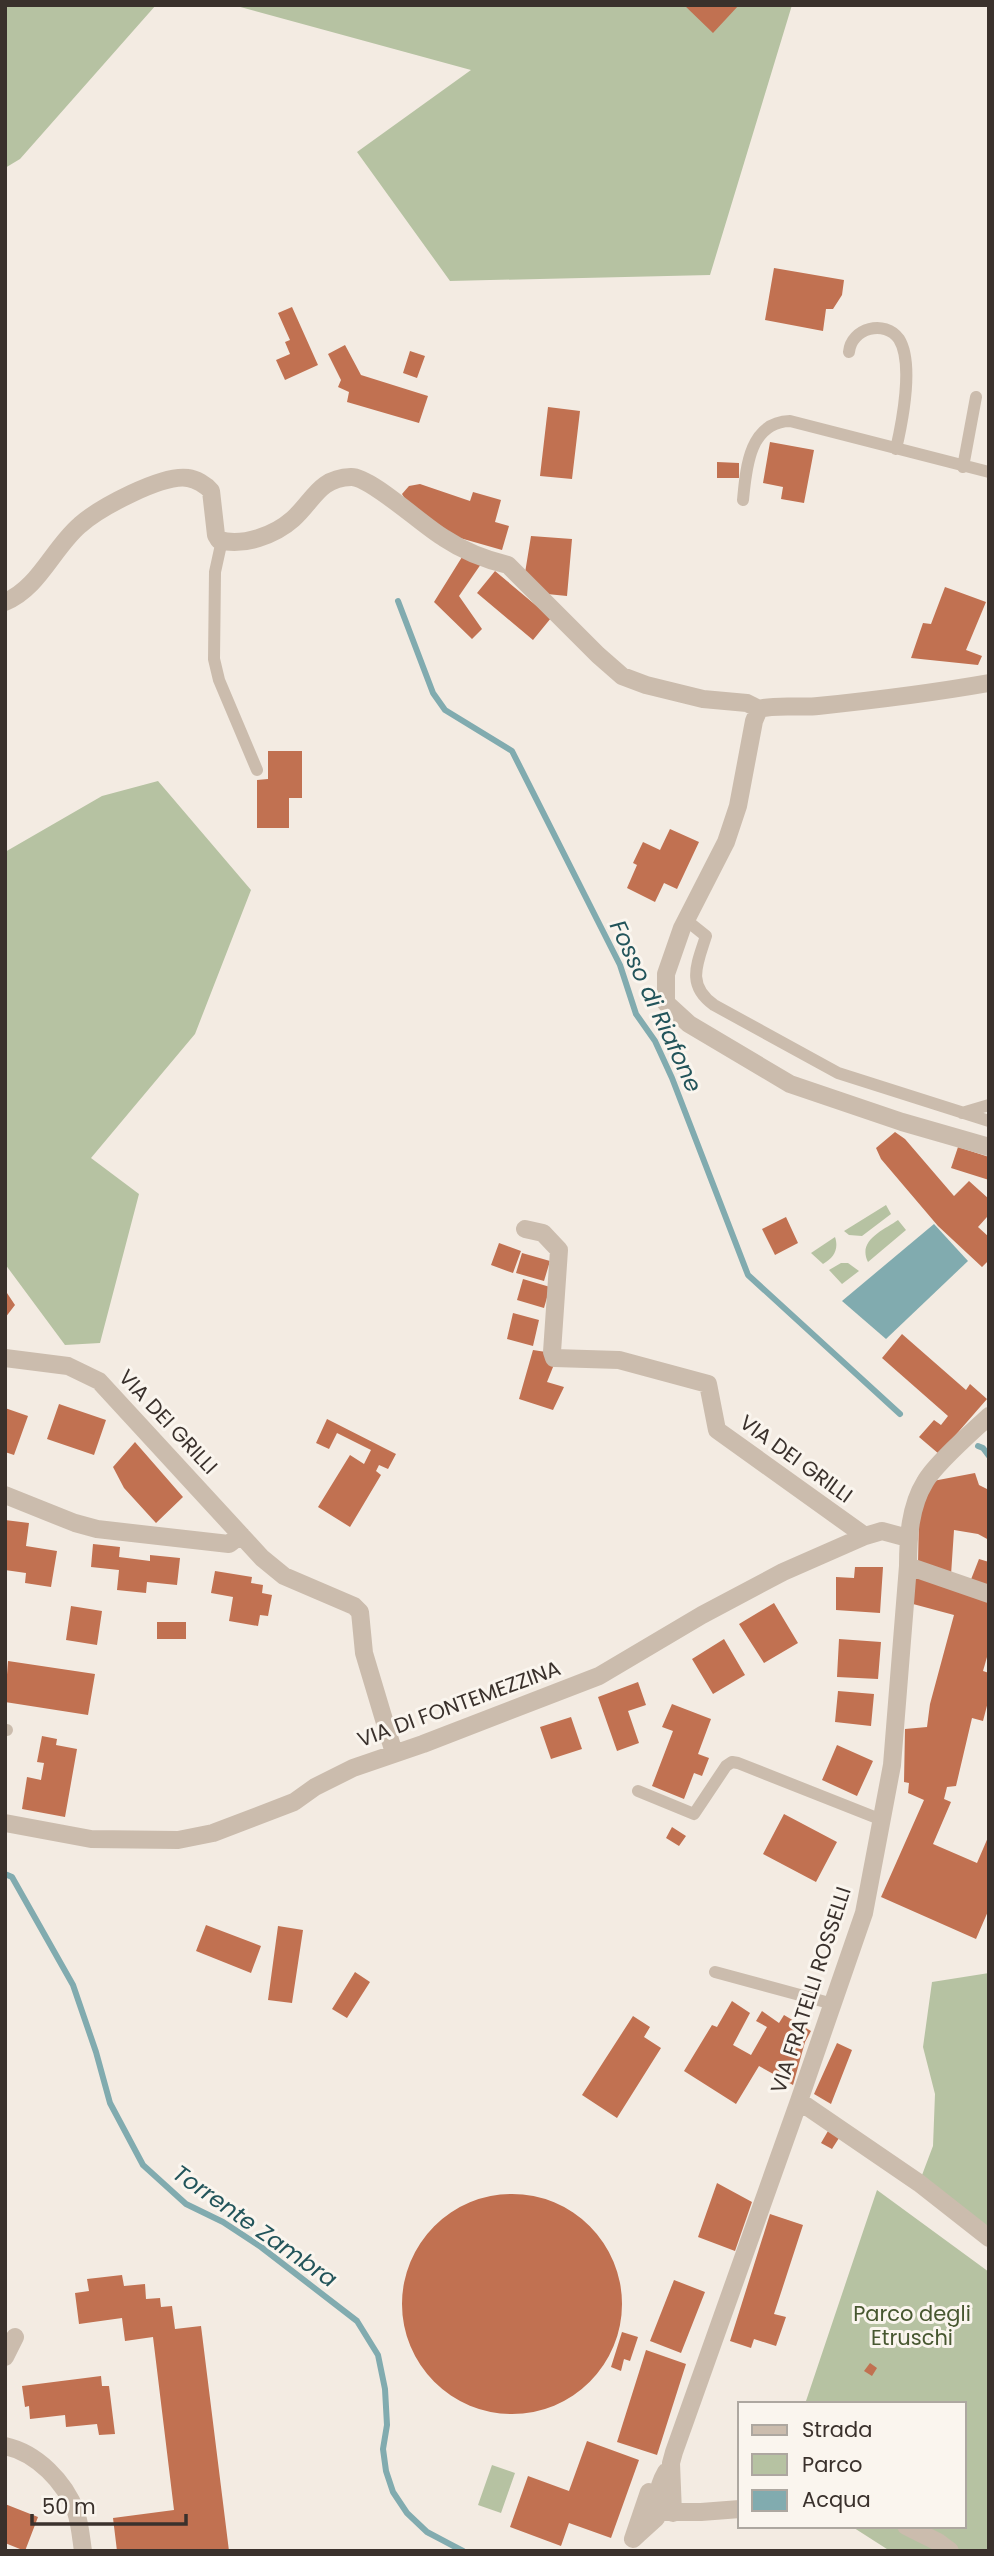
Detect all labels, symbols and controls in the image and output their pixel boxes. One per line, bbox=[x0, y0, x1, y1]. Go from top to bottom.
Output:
water label: Fosso di Riafone bbox=[602, 915, 710, 1097]
street label: VIA DEI GRILLI bbox=[112, 1363, 224, 1480]
street label: VIA DEI GRILLI bbox=[734, 1408, 859, 1509]
street label: VIA DI FONTEMEZZINA bbox=[353, 1653, 565, 1754]
street label: VIA FRATELLI ROSSELLI bbox=[763, 1883, 858, 2097]
water label: Torrente Zambra bbox=[166, 2157, 344, 2295]
park label: Parco degli Etruschi bbox=[853, 2299, 971, 2352]
legend bbox=[738, 2402, 966, 2528]
text: Strada bbox=[802, 2415, 872, 2444]
text: Parco bbox=[802, 2450, 862, 2479]
scale bar bbox=[32, 2482, 186, 2526]
text: Acqua bbox=[802, 2485, 871, 2514]
text: 50 m bbox=[42, 2492, 96, 2521]

